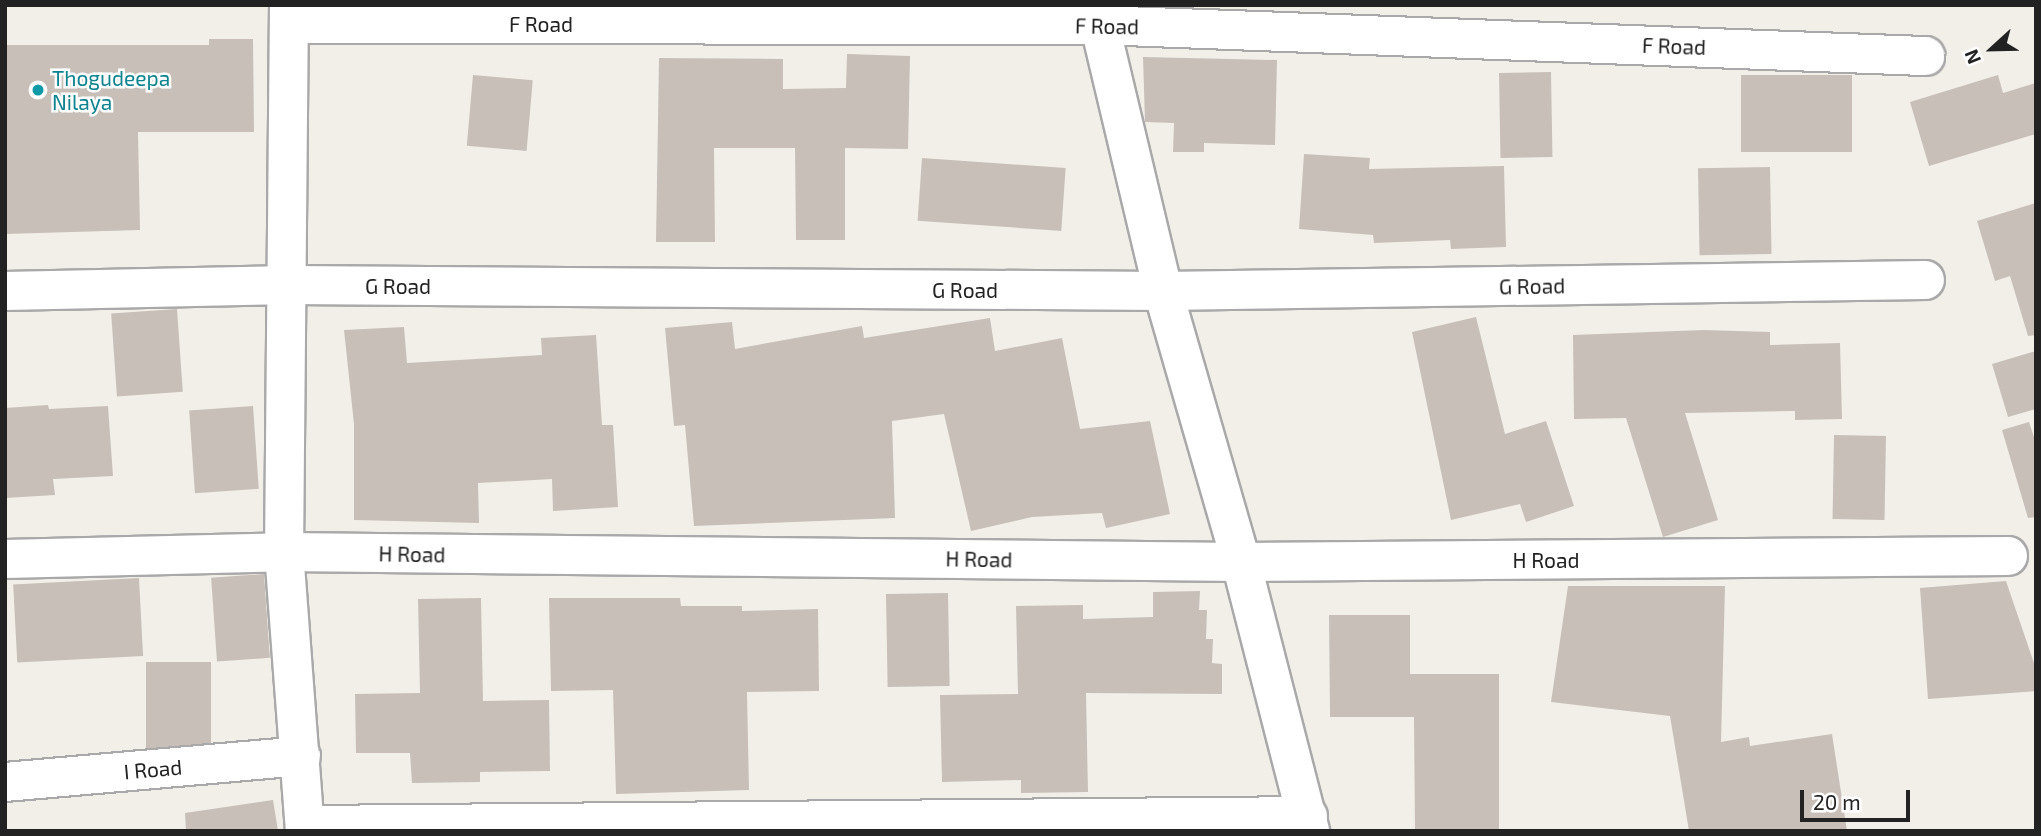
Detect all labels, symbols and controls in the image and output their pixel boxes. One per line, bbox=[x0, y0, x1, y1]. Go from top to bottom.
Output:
street label: F Road bbox=[509, 11, 573, 37]
street label: F Road bbox=[1075, 13, 1139, 39]
north arrow bbox=[1957, 14, 2027, 84]
street label: F Road bbox=[1641, 32, 1707, 60]
text: N bbox=[1959, 46, 1985, 68]
place label: Thogudeepa Nilaya bbox=[52, 65, 170, 115]
marker: Thogudeepa Nilaya bbox=[30, 82, 46, 98]
street label: G Road bbox=[365, 273, 431, 299]
street label: G Road bbox=[1499, 273, 1565, 299]
street label: G Road bbox=[932, 277, 998, 303]
street label: H Road bbox=[378, 541, 446, 567]
street label: H Road bbox=[945, 546, 1013, 572]
street label: H Road bbox=[1512, 547, 1580, 573]
street label: I Road bbox=[123, 754, 183, 784]
scale bar bbox=[1803, 776, 1913, 820]
text: 20 m bbox=[1813, 789, 1861, 814]

